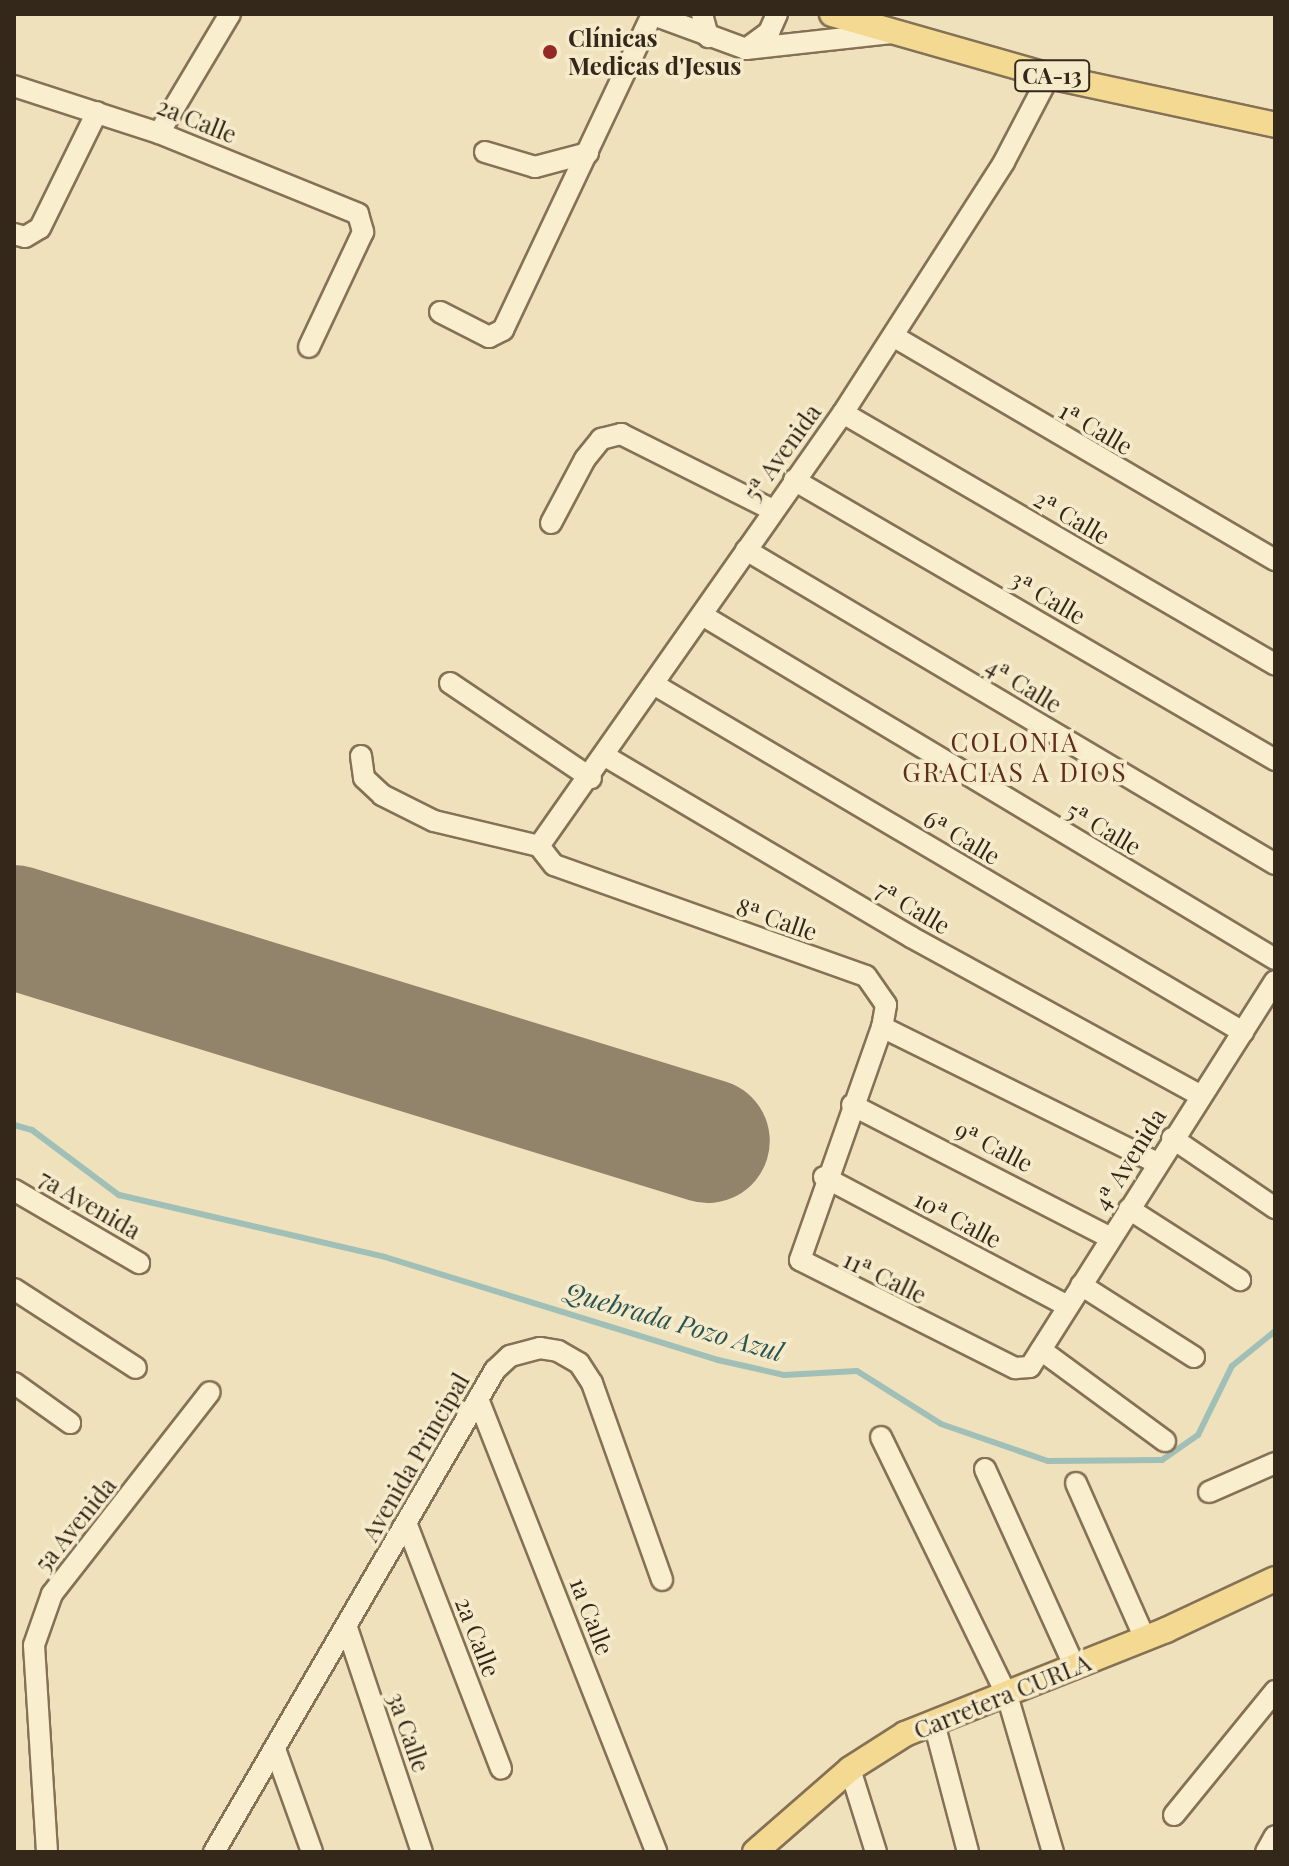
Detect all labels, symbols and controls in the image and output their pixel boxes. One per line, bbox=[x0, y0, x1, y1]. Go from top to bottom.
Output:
place label: Clínicas Medicas d'Jesus bbox=[568, 24, 741, 80]
marker: Clínicas Medicas d'Jesus bbox=[539, 41, 561, 63]
road number: CA-13 bbox=[1014, 58, 1090, 94]
street label: 2a Calle bbox=[153, 91, 241, 149]
street label: 1ª Calle bbox=[1054, 396, 1138, 460]
street label: 5ª Avenida bbox=[737, 398, 827, 506]
street label: 2ª Calle bbox=[1029, 484, 1115, 550]
street label: 3ª Calle bbox=[1005, 564, 1091, 630]
street label: 4ª Calle bbox=[981, 651, 1067, 719]
district label: COLONIA GRACIAS A DIOS bbox=[902, 726, 1128, 788]
street label: 5ª Calle bbox=[1062, 795, 1146, 861]
street label: 6ª Calle bbox=[919, 804, 1005, 870]
street label: 7ª Calle bbox=[871, 874, 955, 940]
street label: 8ª Calle bbox=[733, 892, 821, 946]
street label: 4ª Avenida bbox=[1086, 1103, 1172, 1215]
street label: 9ª Calle bbox=[950, 1114, 1038, 1178]
street label: 7a Avenida bbox=[34, 1163, 146, 1245]
street label: 10ª Calle bbox=[910, 1184, 1006, 1254]
street label: 11ª Calle bbox=[839, 1245, 931, 1309]
water label: Quebrada Pozo Azul bbox=[561, 1275, 787, 1367]
street label: Avenida Principal bbox=[355, 1368, 475, 1546]
street label: 5a Avenida bbox=[28, 1471, 122, 1577]
street label: 1a Calle bbox=[564, 1573, 620, 1659]
street label: 2a Calle bbox=[450, 1593, 506, 1681]
street label: Carretera CURLA bbox=[909, 1647, 1095, 1745]
street label: 3a Calle bbox=[382, 1688, 436, 1776]

